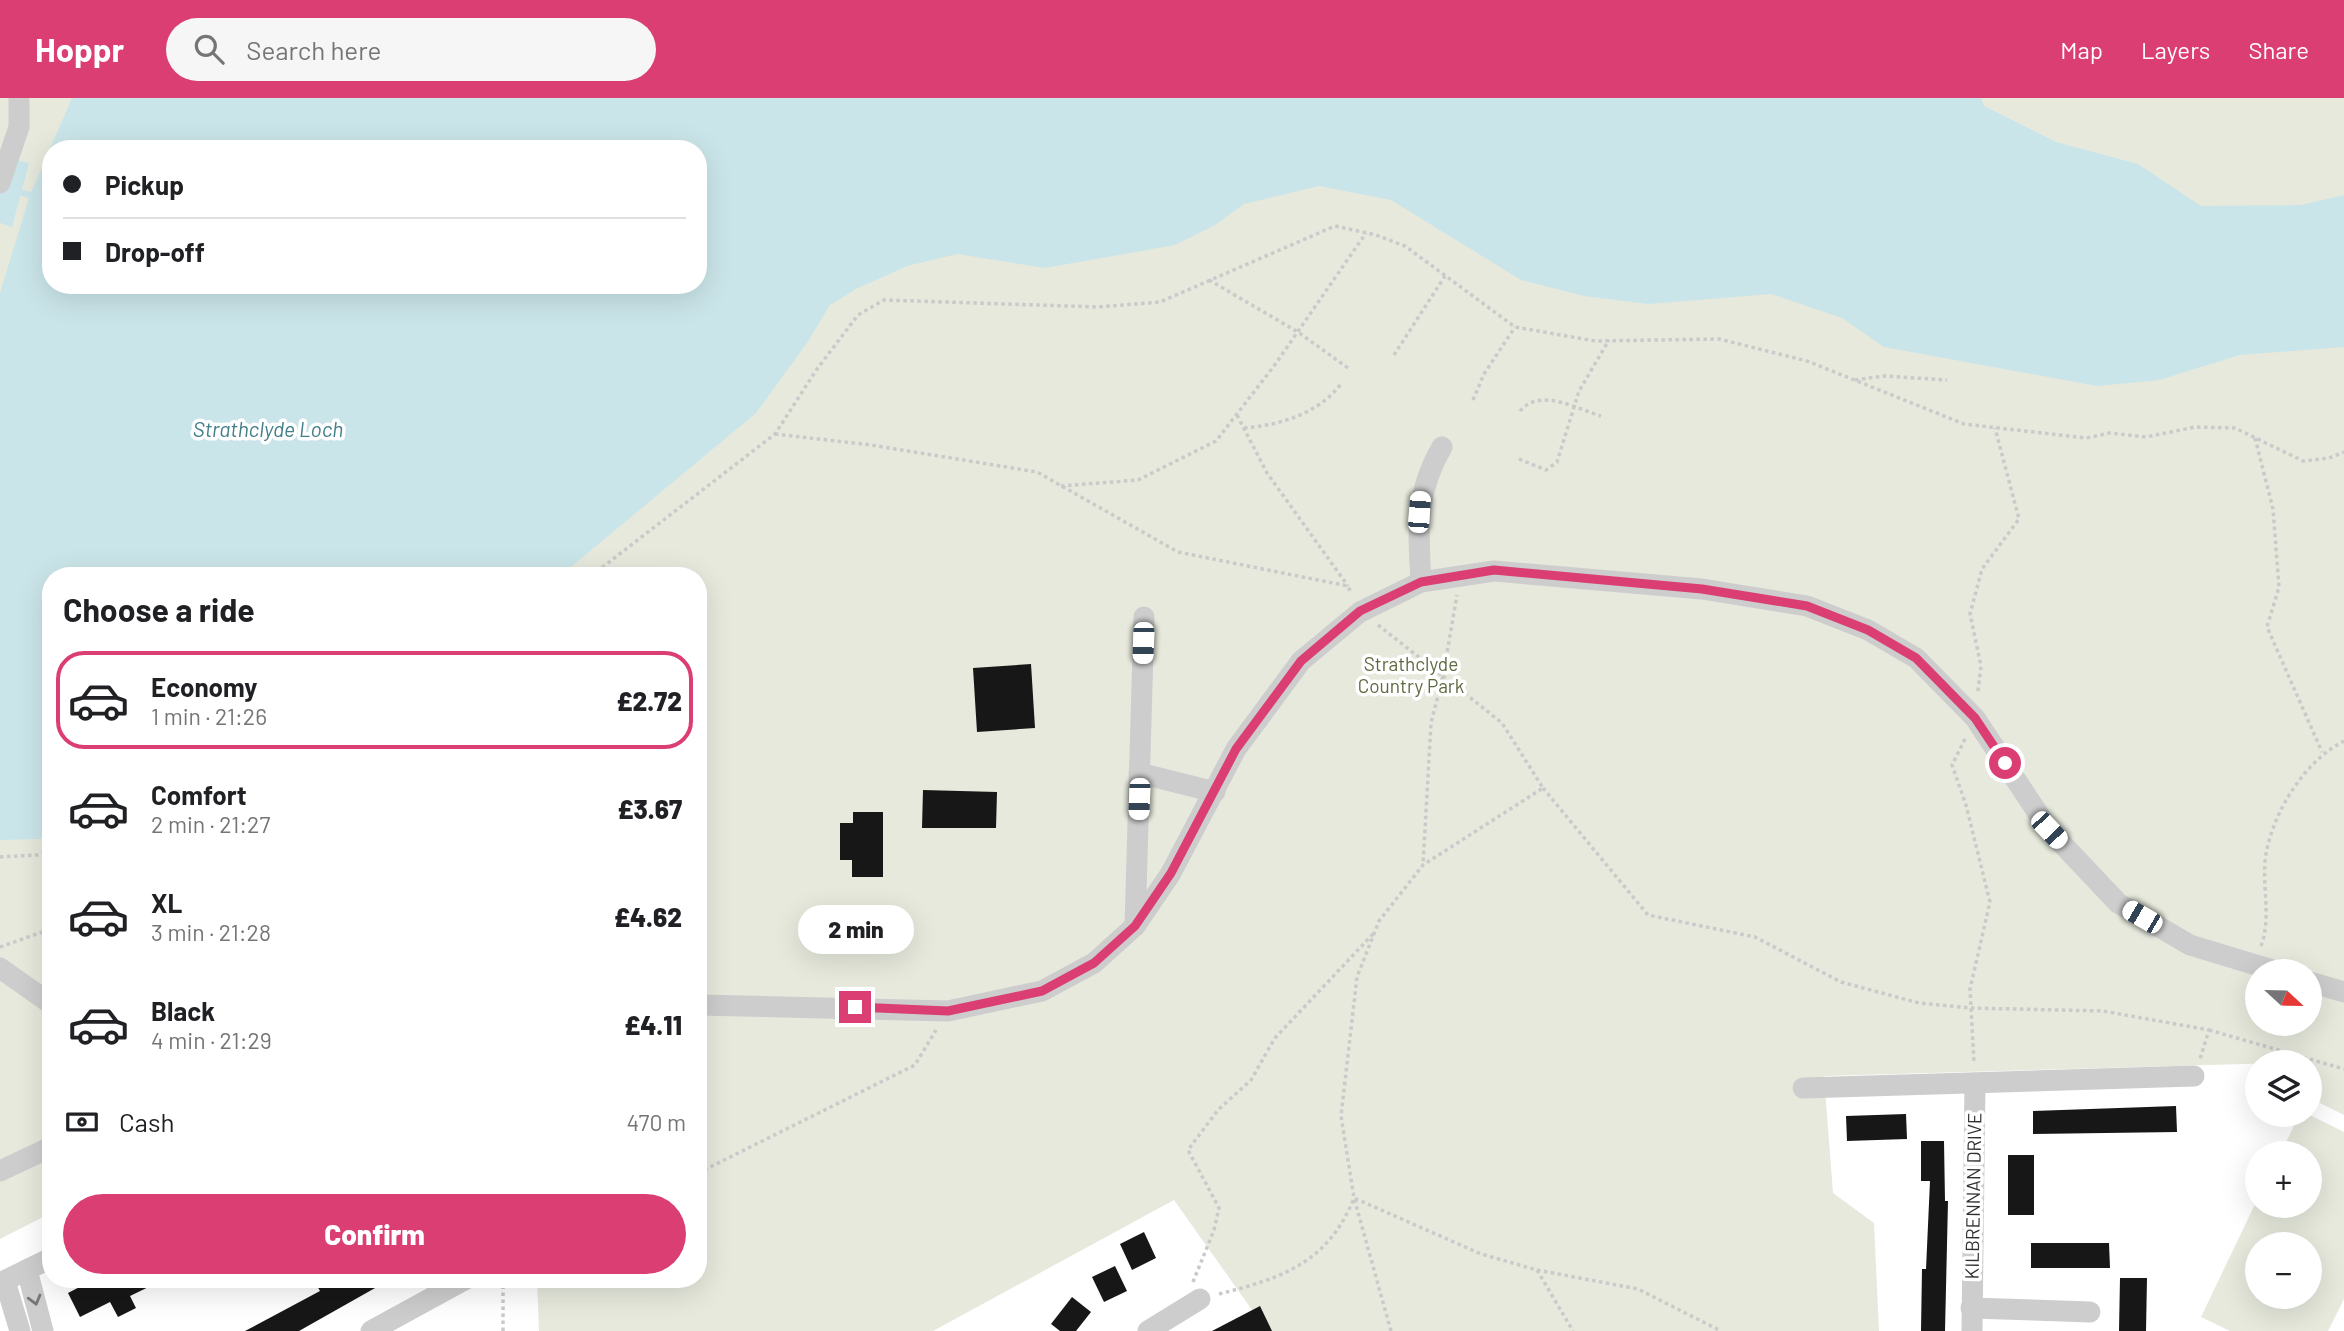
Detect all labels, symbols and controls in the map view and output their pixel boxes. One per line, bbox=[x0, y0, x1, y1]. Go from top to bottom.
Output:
search box bbox=[166, 18, 656, 81]
text: Hoppr bbox=[35, 29, 124, 69]
icon: search bbox=[190, 30, 228, 68]
text: Search here bbox=[246, 34, 381, 65]
text: Map bbox=[2060, 35, 2103, 64]
text: Layers bbox=[2141, 35, 2210, 64]
text: Share bbox=[2248, 35, 2309, 64]
text: Pickup bbox=[105, 169, 184, 200]
text: Drop-off bbox=[105, 236, 205, 267]
water label: Strathclyde Loch bbox=[193, 416, 343, 441]
car bbox=[1408, 490, 1431, 534]
text: Choose a ride bbox=[63, 590, 255, 628]
car bbox=[1132, 622, 1155, 664]
park label: Strathclyde Country Park bbox=[1358, 652, 1464, 697]
icon: car bbox=[67, 669, 130, 732]
text: Economy bbox=[151, 671, 257, 702]
text: £2.72 bbox=[616, 685, 682, 716]
text: 1 min · 21:26 bbox=[151, 702, 267, 730]
route start bbox=[1989, 747, 2021, 779]
icon: car bbox=[67, 777, 130, 840]
car bbox=[1128, 778, 1151, 820]
text: Comfort bbox=[151, 779, 247, 810]
text: £3.67 bbox=[618, 793, 682, 824]
car bbox=[2027, 807, 2072, 853]
text: 2 min · 21:27 bbox=[151, 810, 270, 838]
icon: car bbox=[67, 885, 130, 948]
text: XL bbox=[151, 887, 182, 918]
car bbox=[2119, 897, 2166, 937]
text: £4.62 bbox=[614, 901, 682, 932]
callout: 2 min bbox=[797, 906, 913, 954]
text: 2 min bbox=[828, 915, 884, 943]
text: 3 min · 21:28 bbox=[151, 918, 271, 946]
north arrow bbox=[2245, 959, 2322, 1036]
map controls bbox=[2245, 959, 2322, 1309]
route end bbox=[839, 991, 871, 1023]
icon: car bbox=[67, 993, 130, 1056]
text: Black bbox=[151, 995, 215, 1026]
text: £4.11 bbox=[624, 1009, 682, 1040]
text: 4 min · 21:29 bbox=[151, 1026, 272, 1054]
button: layers bbox=[2245, 1050, 2322, 1127]
icon: cash bbox=[63, 1103, 101, 1141]
text: Cash bbox=[119, 1106, 174, 1137]
text: 470 m bbox=[627, 1108, 686, 1136]
street label: KILBRENNAN DRIVE bbox=[1960, 1112, 1985, 1280]
button: + bbox=[2245, 1141, 2322, 1218]
button: Confirm bbox=[63, 1194, 686, 1274]
button: − bbox=[2245, 1232, 2322, 1309]
one-way arrow bbox=[27, 1294, 41, 1306]

